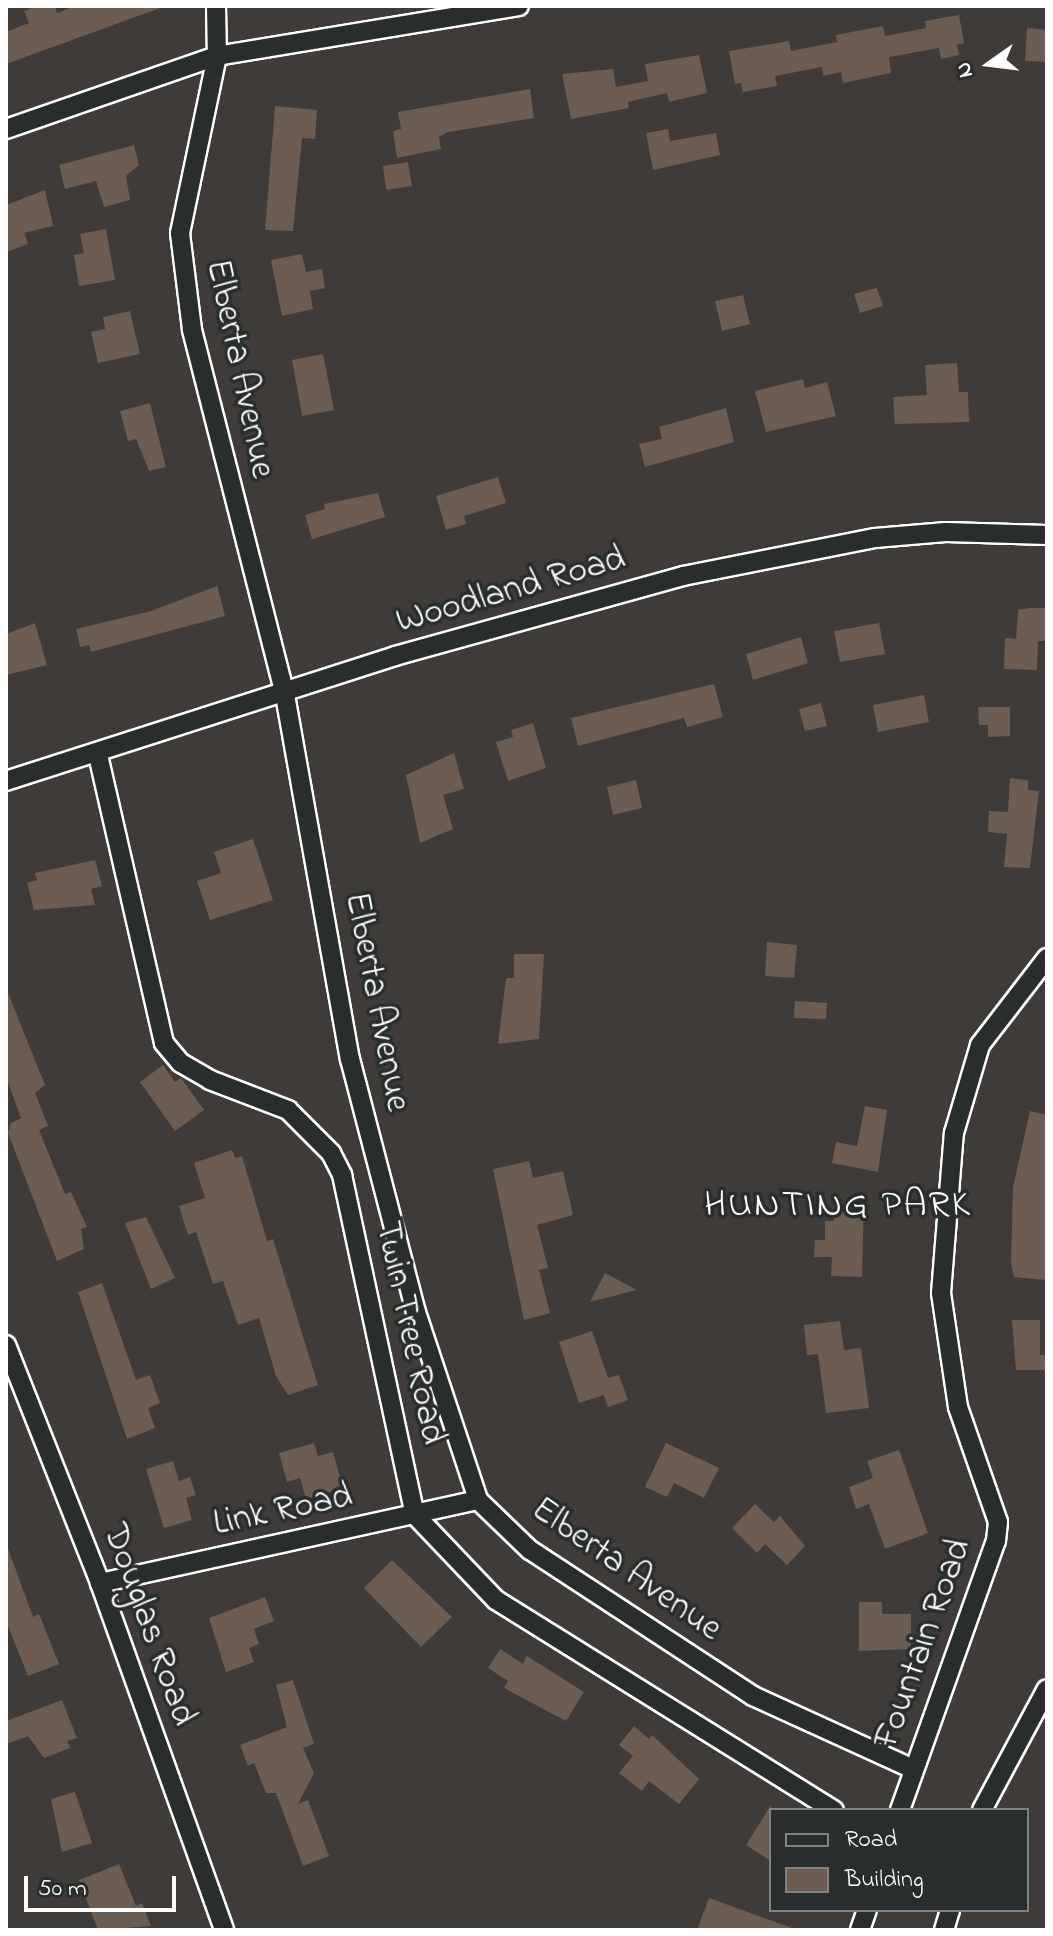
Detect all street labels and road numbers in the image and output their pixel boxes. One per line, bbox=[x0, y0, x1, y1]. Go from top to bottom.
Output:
street label: Elberta Avenue bbox=[195, 256, 283, 482]
street label: Woodland Road bbox=[391, 538, 631, 644]
street label: Elberta Avenue bbox=[334, 889, 418, 1115]
street label: Twin Tree Road bbox=[364, 1218, 454, 1448]
street label: Link Road bbox=[210, 1475, 356, 1547]
street label: Elberta Avenue bbox=[523, 1489, 729, 1651]
street label: Douglas Road bbox=[92, 1518, 204, 1732]
street label: Fountain Road bbox=[866, 1533, 982, 1755]

